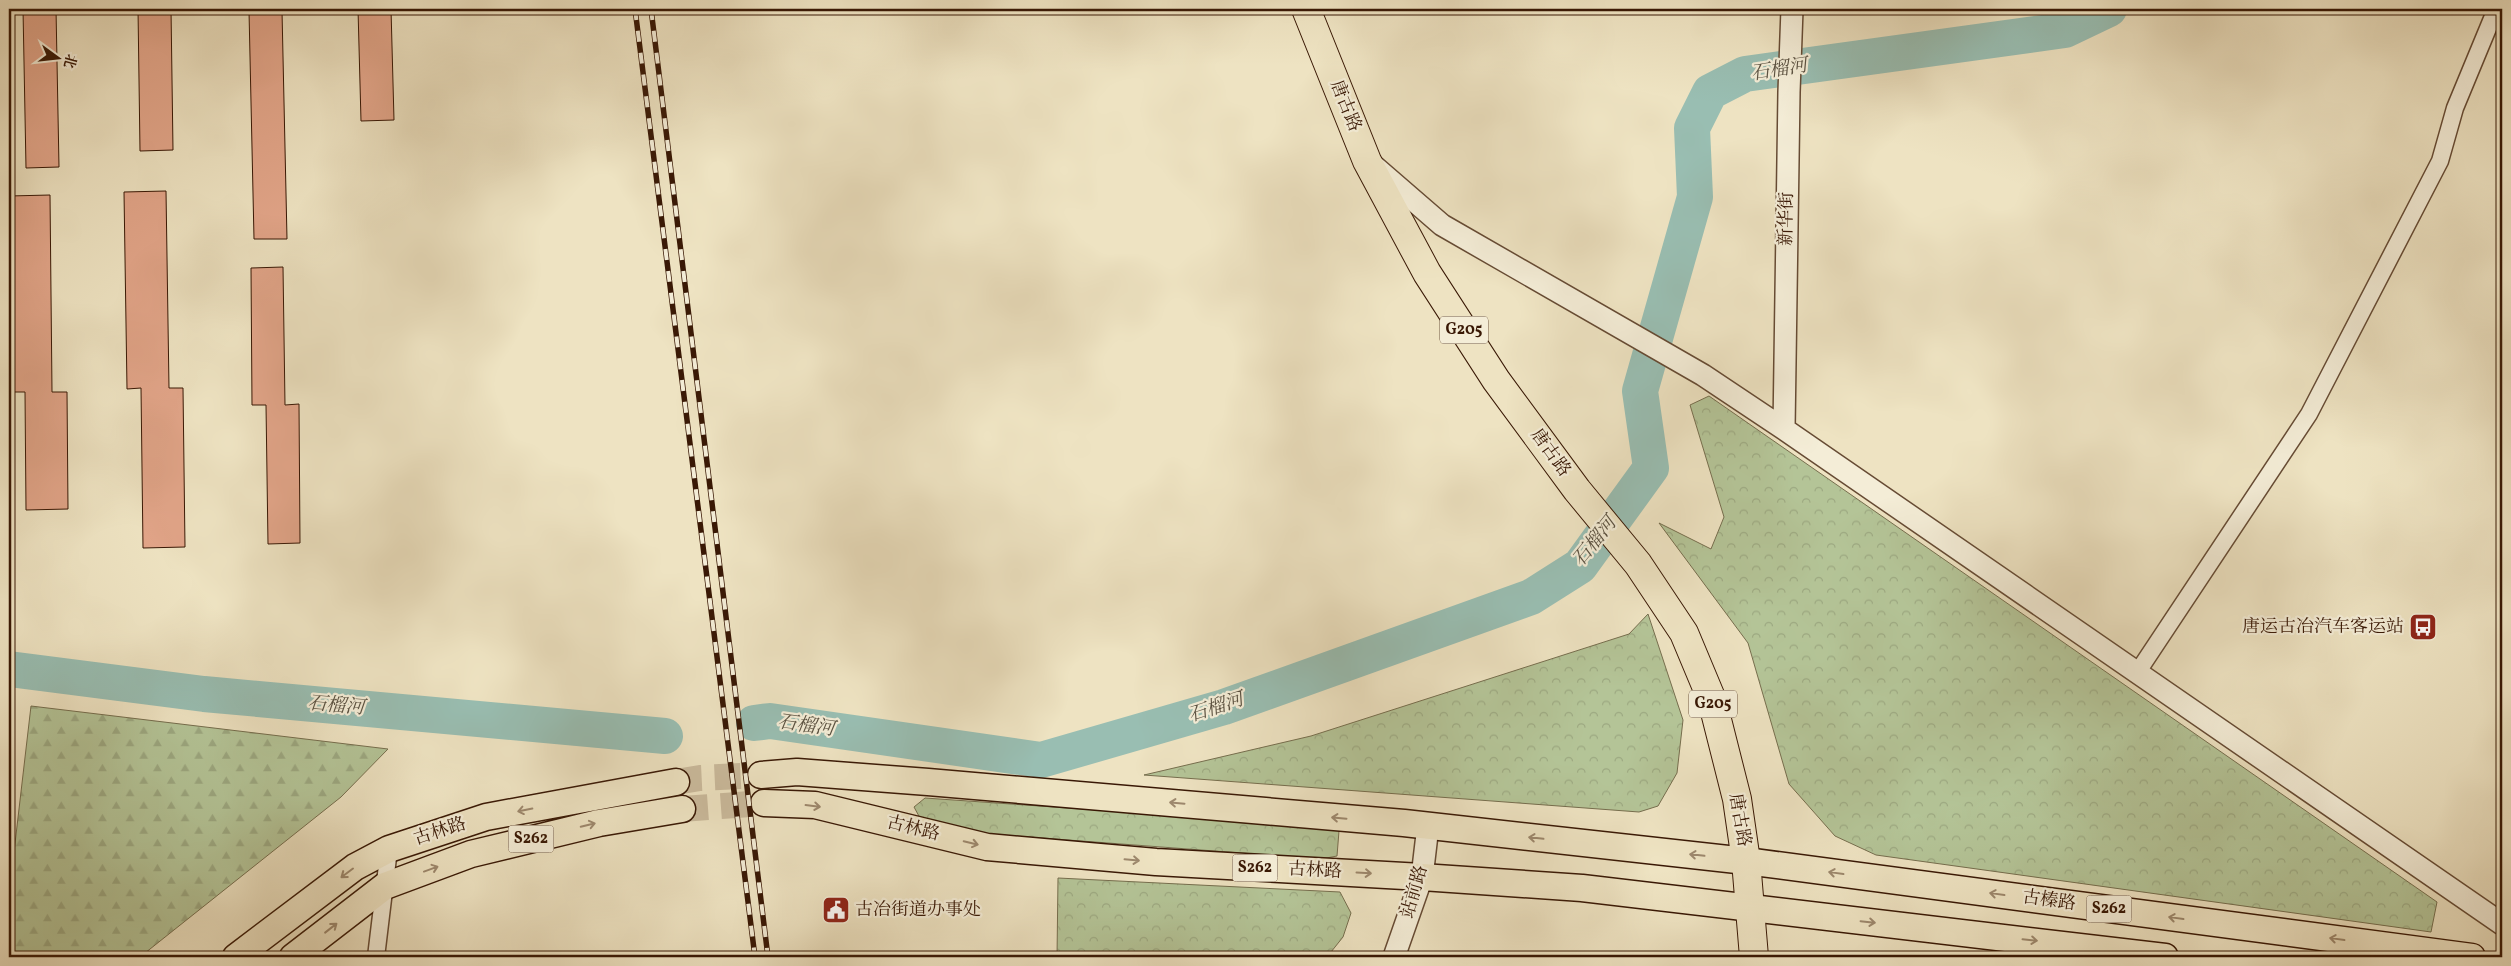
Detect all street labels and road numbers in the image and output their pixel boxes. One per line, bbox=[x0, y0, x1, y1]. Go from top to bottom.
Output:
street label: 唐古路 bbox=[1323, 76, 1367, 136]
street label: 新华街 bbox=[1774, 192, 1800, 246]
road number: G205 bbox=[1440, 316, 1488, 344]
street label: 唐古路 bbox=[1524, 424, 1576, 482]
road number: G205 bbox=[1689, 691, 1737, 718]
street label: 唐古路 bbox=[1722, 791, 1756, 849]
street label: 古林路 bbox=[884, 810, 942, 848]
street label: 古林路 bbox=[410, 812, 470, 852]
road number: S262 bbox=[508, 826, 554, 852]
road number: S262 bbox=[1232, 854, 1278, 881]
street label: 古林路 bbox=[1287, 857, 1343, 885]
street label: 站前路 bbox=[1396, 863, 1434, 921]
street label: 古榛路 bbox=[2021, 885, 2077, 917]
road number: S262 bbox=[2086, 896, 2132, 922]

